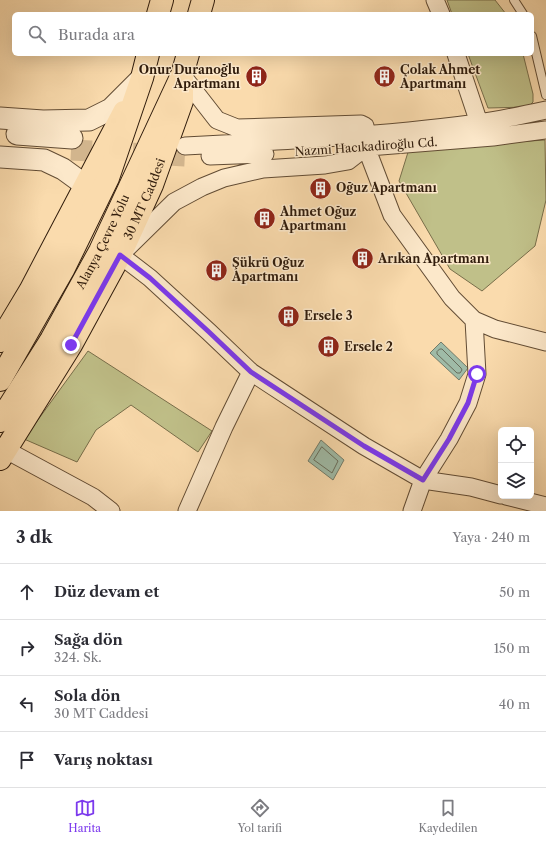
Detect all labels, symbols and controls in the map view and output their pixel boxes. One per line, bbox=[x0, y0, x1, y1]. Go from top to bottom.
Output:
search box bbox=[12, 12, 534, 56]
icon: search bbox=[26, 23, 48, 45]
text: Burada ara bbox=[58, 25, 135, 44]
place label: Onur Duranoğlu Apartmanı bbox=[139, 62, 241, 91]
place label: Çolak Ahmet Apartmanı bbox=[399, 62, 480, 91]
building icon: Onur Duranoğlu Apartmanı bbox=[243, 64, 269, 90]
building icon: Çolak Ahmet Apartmanı bbox=[372, 64, 398, 90]
street label: Nazmi Hacıkadiroğlu Cd. bbox=[294, 134, 438, 159]
street label: 30 MT Caddesi bbox=[120, 156, 168, 242]
building icon: Oğuz Apartmanı bbox=[308, 175, 334, 201]
place label: Oğuz Apartmanı bbox=[336, 180, 438, 195]
street label: Alanya Çevre Yolu bbox=[72, 191, 133, 292]
place label: Ahmet Oğuz Apartmanı bbox=[279, 204, 357, 233]
building icon: Ahmet Oğuz Apartmanı bbox=[251, 206, 277, 232]
building icon: Arıkan Apartmanı bbox=[350, 246, 376, 272]
place label: Arıkan Apartmanı bbox=[377, 251, 490, 266]
place label: Şükrü Oğuz Apartmanı bbox=[231, 255, 304, 284]
building icon: Şükrü Oğuz Apartmanı bbox=[204, 257, 230, 283]
building icon: Ersele 3 bbox=[276, 303, 302, 329]
place label: Ersele 3 bbox=[304, 308, 353, 323]
building icon: Ersele 2 bbox=[315, 334, 341, 360]
route end bbox=[62, 336, 80, 354]
place label: Ersele 2 bbox=[344, 339, 393, 354]
route start bbox=[468, 365, 486, 383]
map controls bbox=[498, 427, 534, 499]
button: locate bbox=[498, 427, 534, 463]
button: layers bbox=[498, 463, 534, 499]
text: 3 dk bbox=[16, 527, 52, 547]
text: Yaya · 240 m bbox=[453, 529, 530, 545]
icon: ahead bbox=[16, 581, 38, 603]
text: Düz devam et bbox=[54, 582, 159, 601]
text: 50 m bbox=[499, 584, 530, 600]
text: Sağa dön bbox=[54, 630, 123, 649]
icon: right bbox=[16, 637, 38, 659]
text: 150 m bbox=[494, 640, 530, 656]
text: 324. Sk. bbox=[54, 649, 102, 665]
text: Sola dön bbox=[54, 686, 121, 705]
icon: left bbox=[16, 693, 38, 715]
text: 40 m bbox=[499, 696, 530, 712]
text: 30 MT Caddesi bbox=[54, 705, 148, 721]
icon: arrive bbox=[16, 749, 38, 771]
text: Varış noktası bbox=[54, 750, 153, 769]
tab: Harita bbox=[68, 797, 101, 835]
tab: Yol tarifi bbox=[238, 797, 282, 835]
tab: Kaydedilen bbox=[419, 797, 478, 835]

